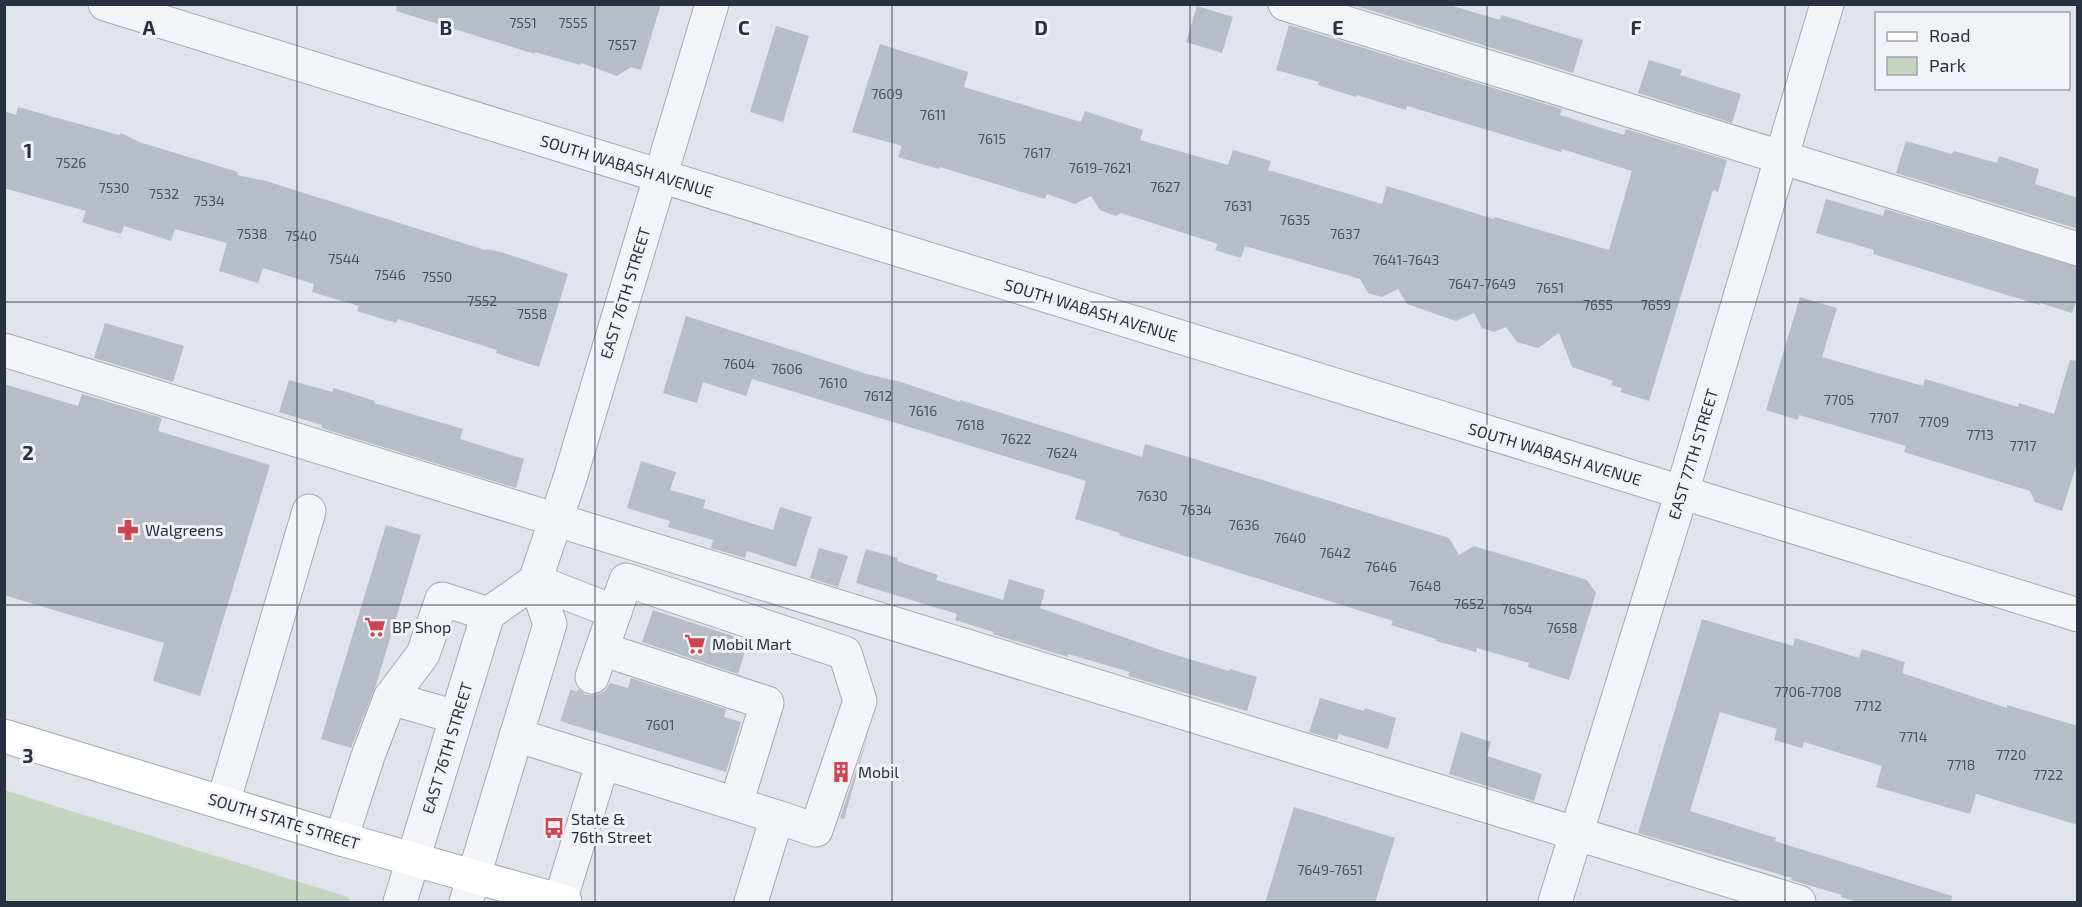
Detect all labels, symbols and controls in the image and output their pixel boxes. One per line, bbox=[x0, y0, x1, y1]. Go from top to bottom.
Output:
legend bbox=[1875, 12, 2070, 90]
house number: 7551 bbox=[509, 14, 537, 31]
house number: 7555 bbox=[558, 14, 588, 31]
text: A bbox=[142, 15, 156, 39]
text: B bbox=[440, 15, 452, 39]
text: C bbox=[738, 15, 750, 39]
text: D bbox=[1034, 15, 1048, 39]
text: E bbox=[1332, 15, 1344, 39]
text: F bbox=[1630, 15, 1642, 39]
text: Road bbox=[1929, 24, 1970, 46]
house number: 7557 bbox=[607, 36, 637, 53]
text: Park bbox=[1929, 54, 1966, 76]
house number: 7609 bbox=[871, 85, 903, 102]
house number: 7611 bbox=[920, 106, 946, 123]
street label: SOUTH WABASH AVENUE bbox=[538, 130, 716, 201]
house number: 7615 bbox=[978, 130, 1006, 147]
text: 1 bbox=[24, 138, 32, 162]
house number: 7617 bbox=[1023, 144, 1051, 161]
house number: 7526 bbox=[56, 154, 86, 171]
house number: 7619-7621 bbox=[1068, 159, 1132, 176]
house number: 7627 bbox=[1150, 178, 1180, 195]
house number: 7530 bbox=[99, 179, 129, 196]
house number: 7532 bbox=[149, 185, 179, 202]
house number: 7534 bbox=[193, 192, 225, 209]
house number: 7631 bbox=[1224, 197, 1252, 214]
house number: 7635 bbox=[1280, 211, 1310, 228]
house number: 7538 bbox=[237, 225, 267, 242]
street label: EAST 76TH STREET bbox=[595, 225, 654, 361]
house number: 7637 bbox=[1330, 225, 1360, 242]
house number: 7540 bbox=[285, 227, 317, 244]
house number: 7544 bbox=[328, 250, 360, 267]
house number: 7641-7643 bbox=[1373, 251, 1439, 268]
house number: 7546 bbox=[374, 266, 406, 283]
house number: 7550 bbox=[422, 268, 452, 285]
street label: SOUTH WABASH AVENUE bbox=[1002, 274, 1180, 345]
house number: 7647-7649 bbox=[1448, 275, 1516, 292]
house number: 7651 bbox=[1536, 279, 1564, 296]
house number: 7552 bbox=[467, 292, 497, 309]
house number: 7655 bbox=[1583, 296, 1613, 313]
house number: 7659 bbox=[1641, 296, 1671, 313]
house number: 7558 bbox=[517, 305, 547, 322]
house number: 7604 bbox=[723, 355, 755, 372]
house number: 7606 bbox=[771, 360, 803, 377]
house number: 7610 bbox=[818, 374, 848, 391]
street label: EAST 77TH STREET bbox=[1664, 386, 1721, 522]
house number: 7612 bbox=[864, 387, 892, 404]
house number: 7705 bbox=[1824, 391, 1854, 408]
house number: 7616 bbox=[909, 402, 937, 419]
house number: 7707 bbox=[1869, 409, 1899, 426]
house number: 7709 bbox=[1919, 413, 1949, 430]
house number: 7618 bbox=[955, 416, 985, 433]
street label: SOUTH WABASH AVENUE bbox=[1466, 418, 1644, 489]
house number: 7713 bbox=[1966, 426, 1994, 443]
house number: 7622 bbox=[1001, 430, 1032, 447]
house number: 7717 bbox=[2009, 437, 2037, 454]
text: 2 bbox=[22, 440, 34, 464]
house number: 7624 bbox=[1046, 444, 1078, 461]
house number: 7630 bbox=[1136, 487, 1168, 504]
house number: 7634 bbox=[1180, 501, 1212, 518]
house number: 7636 bbox=[1229, 516, 1259, 533]
pharmacy icon: Walgreens bbox=[116, 518, 140, 542]
place label: Walgreens bbox=[145, 520, 223, 539]
house number: 7640 bbox=[1274, 529, 1306, 546]
house number: 7642 bbox=[1319, 544, 1351, 561]
house number: 7646 bbox=[1365, 558, 1397, 575]
house number: 7648 bbox=[1409, 577, 1441, 594]
house number: 7652 bbox=[1454, 595, 1484, 612]
house number: 7654 bbox=[1501, 600, 1533, 617]
supermarket icon: BP Shop bbox=[363, 615, 387, 639]
place label: BP Shop bbox=[392, 617, 451, 636]
house number: 7658 bbox=[1546, 619, 1578, 636]
supermarket icon: Mobil Mart bbox=[683, 632, 707, 656]
place label: Mobil Mart bbox=[712, 634, 791, 653]
street label: EAST 76TH STREET bbox=[417, 680, 476, 816]
house number: 7706-7708 bbox=[1774, 683, 1842, 700]
house number: 7712 bbox=[1854, 697, 1882, 714]
house number: 7601 bbox=[645, 716, 675, 733]
house number: 7714 bbox=[1899, 728, 1927, 745]
text: 3 bbox=[22, 743, 34, 767]
house number: 7720 bbox=[1996, 746, 2026, 763]
house number: 7718 bbox=[1947, 756, 1975, 773]
building icon: Mobil bbox=[829, 760, 853, 784]
place label: Mobil bbox=[858, 762, 899, 781]
house number: 7722 bbox=[2033, 766, 2063, 783]
street label: SOUTH STATE STREET bbox=[206, 788, 362, 853]
place label: State & 76th Street bbox=[571, 809, 652, 846]
bus stop icon: State & 76th Street bbox=[542, 816, 566, 840]
house number: 7649-7651 bbox=[1297, 861, 1363, 878]

